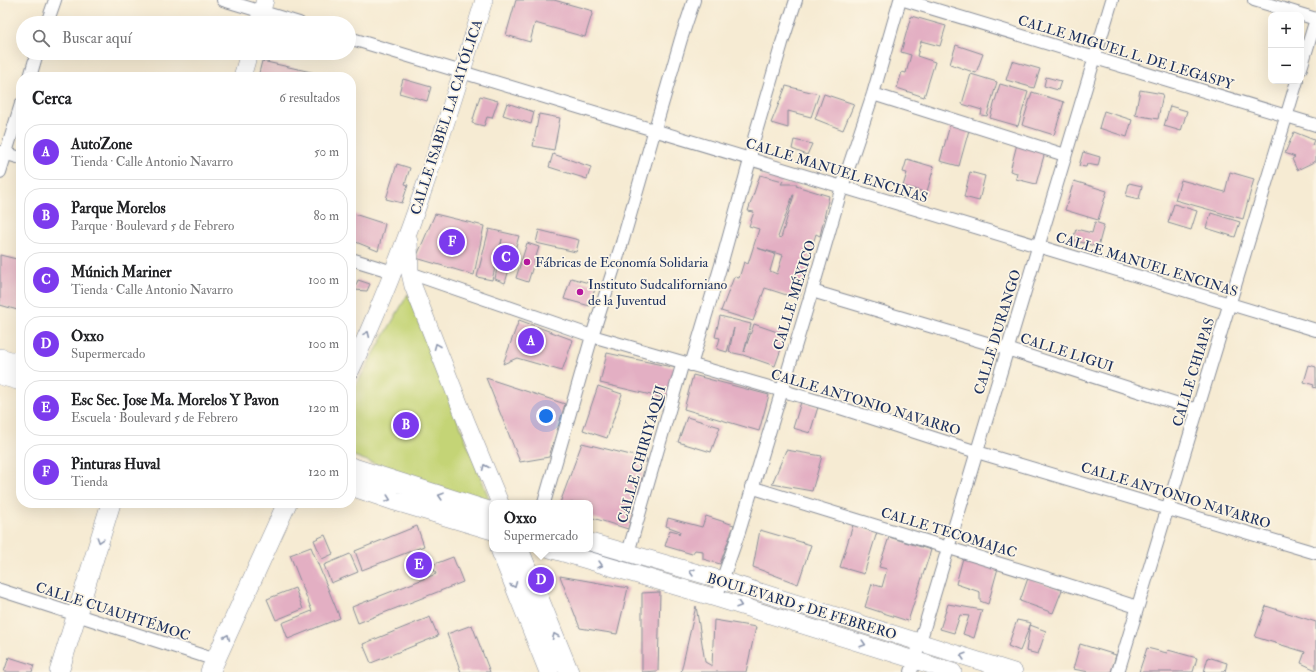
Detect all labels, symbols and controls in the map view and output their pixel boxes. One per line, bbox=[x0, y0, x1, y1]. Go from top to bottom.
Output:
street label: CALLE MIGUEL L. DE LEGASPY bbox=[1016, 11, 1236, 94]
map controls bbox=[1268, 12, 1304, 84]
button: + bbox=[1268, 12, 1304, 48]
search box bbox=[16, 16, 356, 60]
street label: CALLE ISABEL LA CATÓLICA bbox=[407, 17, 486, 217]
icon: search bbox=[30, 27, 52, 49]
text: Buscar aquí bbox=[62, 29, 131, 48]
button: − bbox=[1268, 48, 1304, 84]
text: Cerca bbox=[32, 88, 72, 109]
text: 6 resultados bbox=[279, 90, 340, 106]
text: AutoZone bbox=[71, 135, 132, 154]
street label: CALLE MANUEL ENCINAS bbox=[744, 135, 930, 206]
text: A bbox=[42, 144, 50, 160]
text: 50 m bbox=[314, 144, 339, 160]
text: Tienda · Calle Antonio Navarro bbox=[71, 154, 233, 170]
text: Parque Morelos bbox=[71, 199, 166, 218]
text: B bbox=[42, 208, 50, 224]
text: 80 m bbox=[313, 208, 339, 224]
text: Parque · Boulevard 5 de Febrero bbox=[71, 218, 234, 234]
pin: F bbox=[439, 227, 465, 257]
street label: CALLE MANUEL ENCINAS bbox=[1054, 229, 1240, 300]
street label: CALLE MÉXICO bbox=[770, 238, 819, 352]
pin: C bbox=[493, 243, 519, 273]
place label: Fábricas de Economía Solidaria bbox=[535, 254, 709, 271]
marker: Fábricas de Economía Solidaria bbox=[522, 257, 532, 267]
text: Múnich Mariner bbox=[71, 263, 172, 282]
street label: CALLE DURANGO bbox=[970, 268, 1025, 397]
text: C bbox=[41, 272, 51, 288]
text: 100 m bbox=[308, 272, 339, 288]
place label: Instituto Sudcaliforniano de la Juventud bbox=[588, 276, 728, 309]
text: Tienda · Calle Antonio Navarro bbox=[71, 282, 233, 298]
marker: Instituto Sudcaliforniano de la Juventud bbox=[575, 287, 585, 297]
street label: CALLE CHIAPAS bbox=[1169, 316, 1218, 429]
pin: A bbox=[518, 326, 544, 356]
text: Oxxo bbox=[71, 327, 104, 346]
street label: CALLE LIGUI bbox=[1018, 329, 1116, 376]
one-way arrow bbox=[362, 331, 370, 339]
text: D bbox=[41, 336, 51, 352]
text: 100 m bbox=[308, 336, 339, 352]
one-way arrow bbox=[434, 343, 442, 351]
text: Supermercado bbox=[71, 346, 145, 362]
street label: CALLE ANTONIO NAVARRO bbox=[769, 365, 963, 439]
street label: CALLE CHIRIYAQUI bbox=[614, 383, 669, 525]
text: Esc Sec. Jose Ma. Morelos Y Pavon bbox=[71, 391, 279, 410]
text: E bbox=[41, 400, 51, 416]
text: 120 m bbox=[308, 400, 339, 416]
your location bbox=[536, 406, 556, 426]
text: Escuela · Boulevard 5 de Febrero bbox=[71, 410, 238, 426]
pin: B bbox=[393, 410, 419, 440]
text: Pinturas Huval bbox=[71, 455, 160, 474]
street label: CALLE ANTONIO NAVARRO bbox=[1079, 458, 1273, 532]
text: F bbox=[42, 464, 50, 480]
text: 120 m bbox=[308, 464, 339, 480]
one-way arrow bbox=[482, 464, 490, 471]
text: Tienda bbox=[71, 474, 108, 490]
one-way arrow bbox=[438, 492, 445, 501]
one-way arrow bbox=[384, 494, 391, 503]
popup bbox=[489, 500, 593, 552]
street label: CALLE TECOMAJAC bbox=[879, 504, 1019, 561]
text: Oxxo bbox=[504, 509, 536, 528]
text: Supermercado bbox=[504, 528, 578, 544]
one-way arrow bbox=[96, 537, 105, 544]
pin: E bbox=[406, 550, 432, 580]
one-way arrow bbox=[597, 560, 604, 569]
pin: D bbox=[528, 565, 554, 595]
one-way arrow bbox=[689, 568, 696, 577]
street label: BOULEVARD 5 DE FEBRERO bbox=[705, 569, 899, 643]
street label: CALLE CUAUHTÉMOC bbox=[34, 578, 192, 644]
one-way arrow bbox=[510, 582, 518, 589]
one-way arrow bbox=[735, 600, 742, 609]
one-way arrow bbox=[551, 632, 559, 639]
one-way arrow bbox=[222, 633, 230, 640]
one-way arrow bbox=[859, 639, 866, 648]
one-way arrow bbox=[960, 652, 967, 661]

